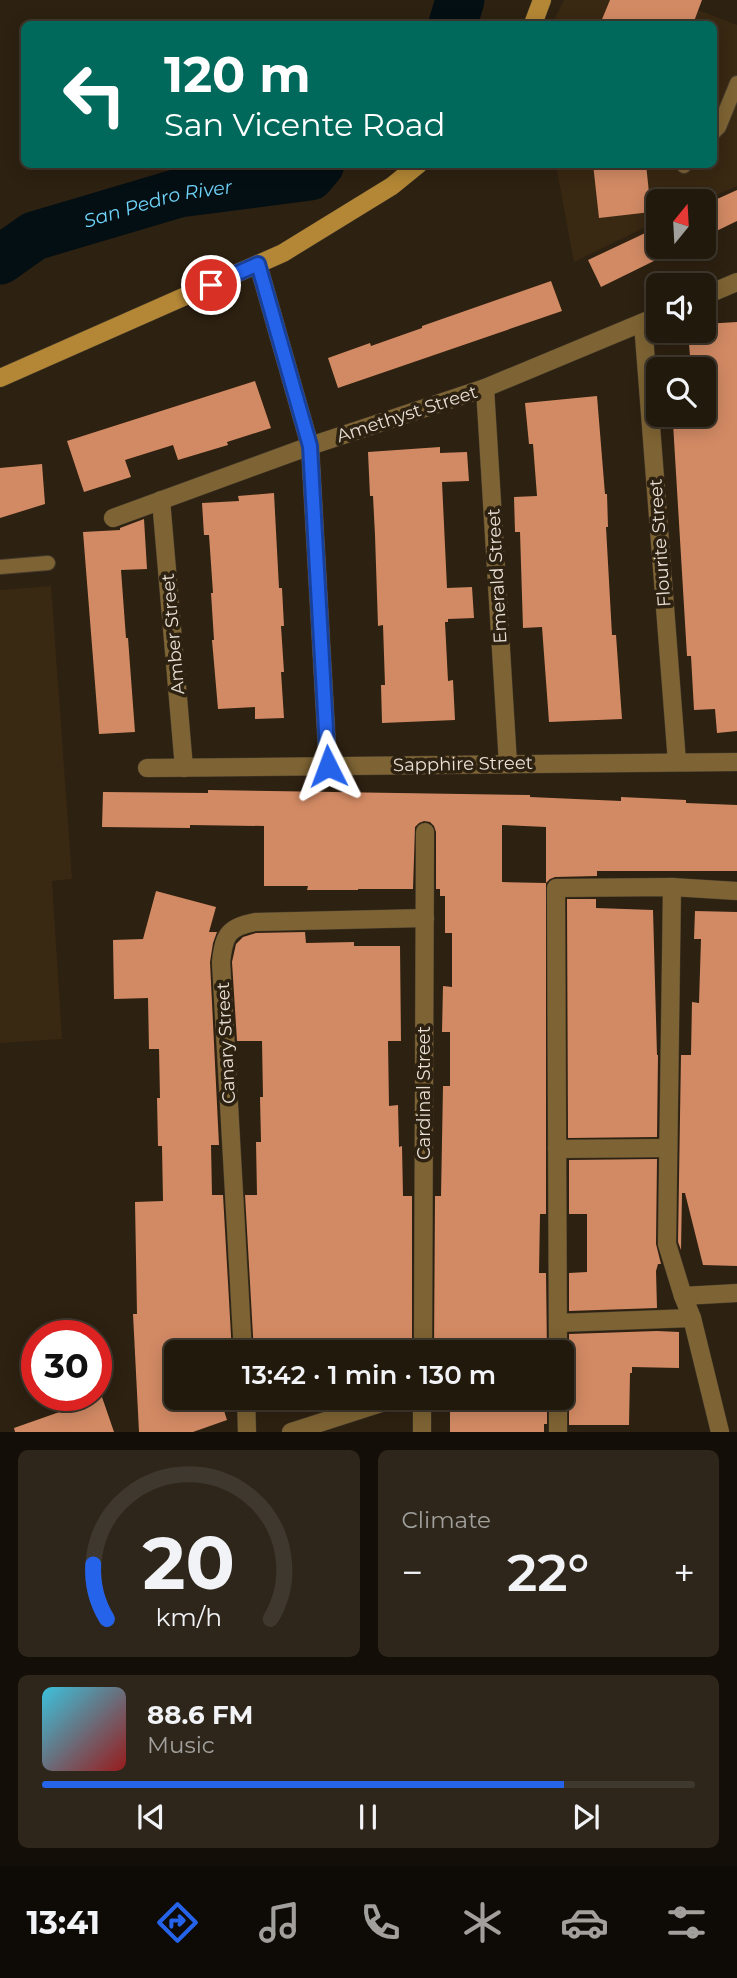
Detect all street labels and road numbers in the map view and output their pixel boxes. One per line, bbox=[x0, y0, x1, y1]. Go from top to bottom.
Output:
street label: Amethyst Street bbox=[334, 381, 480, 447]
street label: Flourite Street bbox=[645, 478, 675, 608]
street label: Emerald Street bbox=[482, 508, 512, 644]
street label: Amber Street bbox=[157, 573, 189, 695]
street label: Sapphire Street bbox=[393, 752, 533, 776]
street label: Canary Street bbox=[212, 981, 240, 1105]
street label: Cardinal Street bbox=[413, 1026, 435, 1160]

